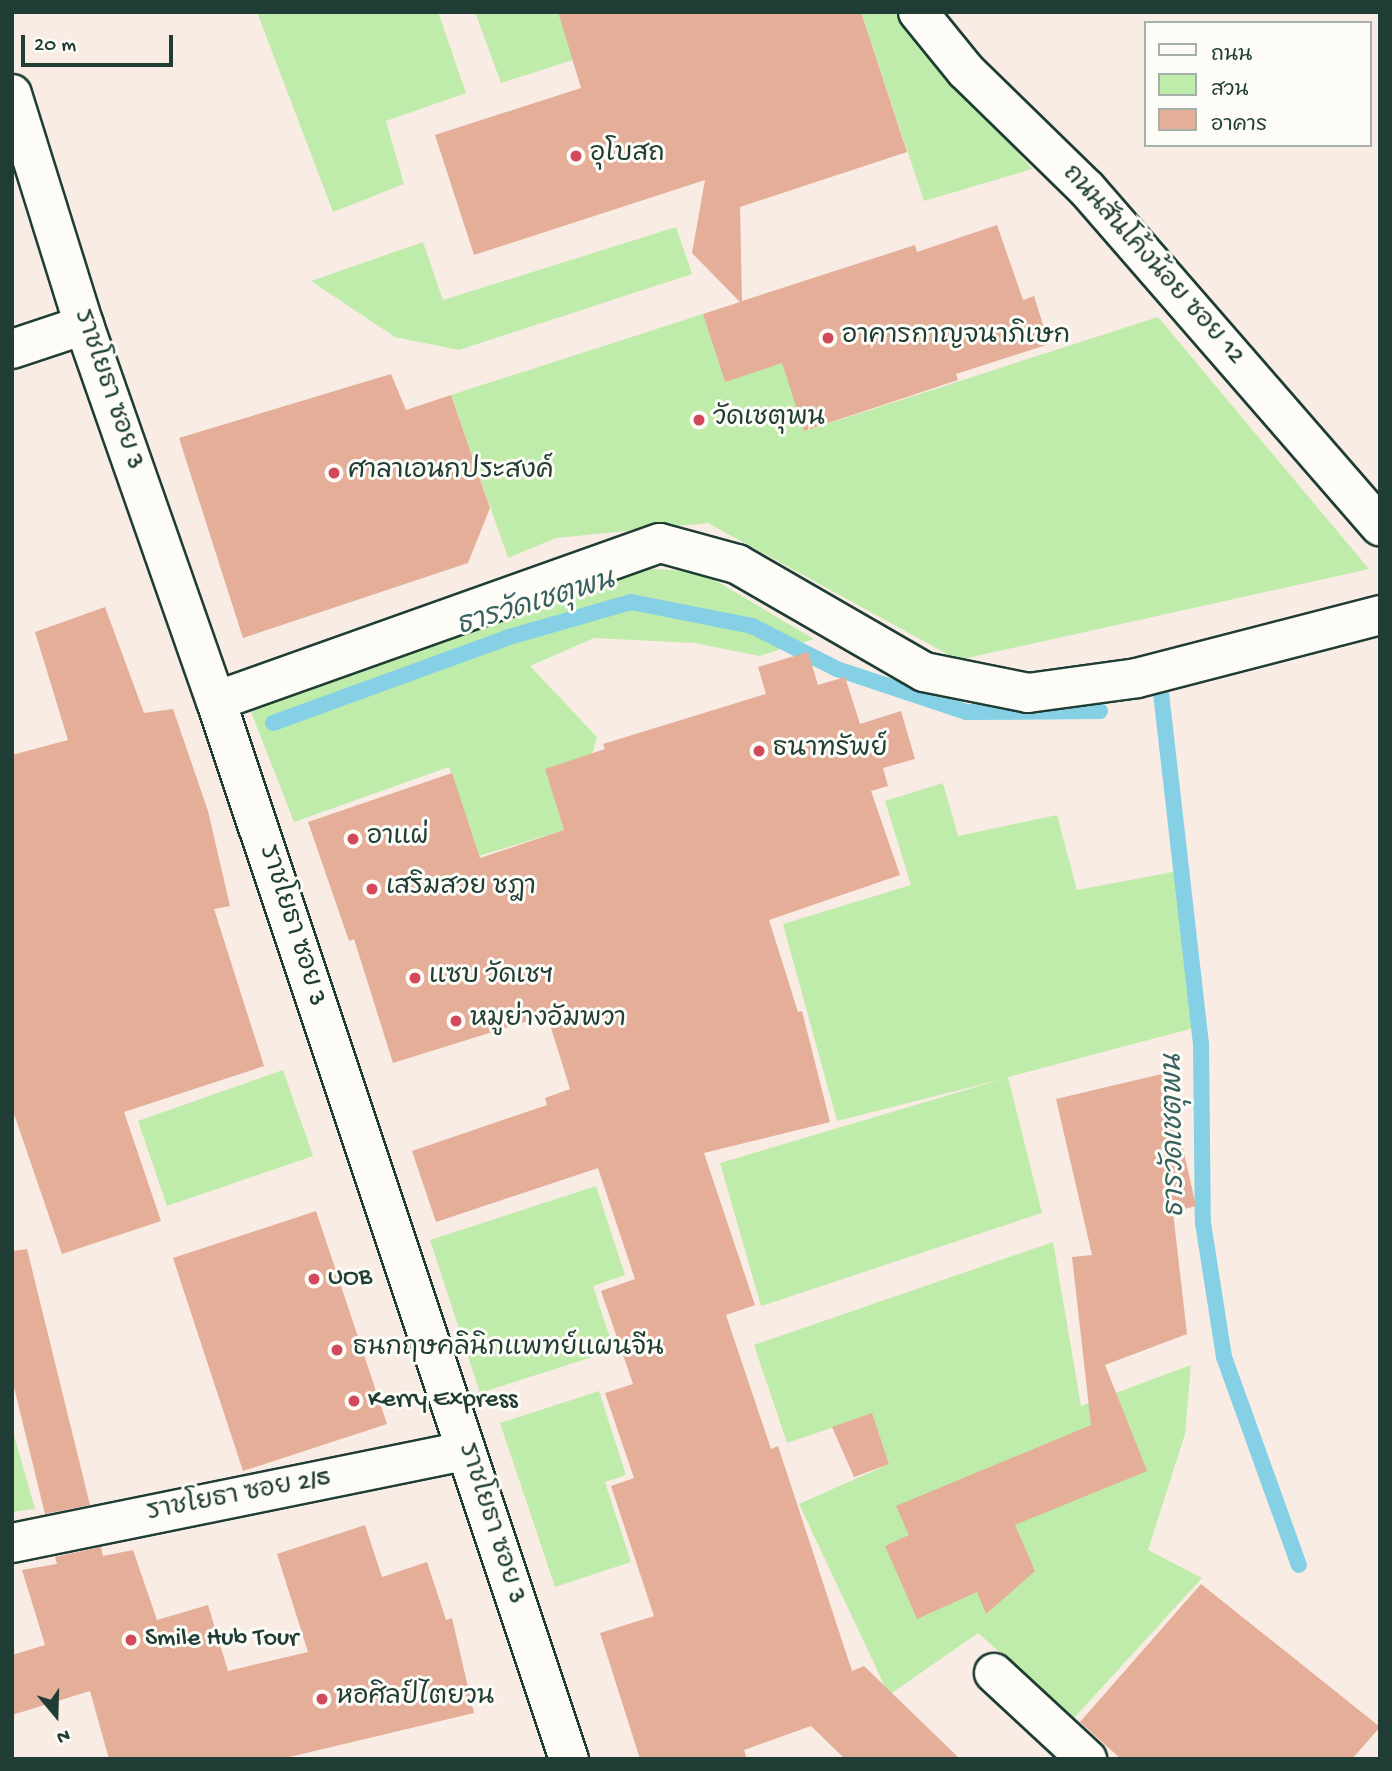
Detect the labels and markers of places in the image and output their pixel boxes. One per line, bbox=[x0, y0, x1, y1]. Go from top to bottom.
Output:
place label: อุโบสถ bbox=[590, 140, 665, 172]
marker: อุโบสถ bbox=[568, 148, 584, 164]
place label: อาคารกาญจนาภิเษก bbox=[842, 322, 1070, 354]
marker: อาคารกาญจนาภิเษก bbox=[820, 330, 836, 346]
place label: วัดเชตุพน bbox=[713, 404, 825, 436]
marker: วัดเชตุพน bbox=[691, 412, 707, 428]
place label: ศาลาเอนกประสงค์ bbox=[348, 457, 553, 489]
marker: ศาลาเอนกประสงค์ bbox=[326, 465, 342, 481]
place label: ธนาทรัพย์ bbox=[773, 735, 888, 767]
marker: ธนาทรัพย์ bbox=[751, 743, 767, 759]
place label: อาแผ่ bbox=[367, 823, 429, 855]
marker: อาแผ่ bbox=[345, 831, 361, 847]
place label: เสริมสวย ชฎา bbox=[386, 873, 536, 905]
marker: เสริมสวย ชฎา bbox=[364, 881, 380, 897]
place label: แซบ วัดเชฯ bbox=[429, 962, 554, 994]
marker: แซบ วัดเชฯ bbox=[407, 970, 423, 986]
place label: หมูย่างอัมพวา bbox=[470, 1005, 626, 1037]
marker: หมูย่างอัมพวา bbox=[448, 1013, 464, 1029]
place label: UOB bbox=[328, 1263, 372, 1295]
marker: UOB bbox=[306, 1271, 322, 1287]
place label: ธนกฤษคลินิกแพทย์แผนจีน bbox=[353, 1334, 664, 1366]
marker: ธนกฤษคลินิกแพทย์แผนจีน bbox=[327, 1340, 347, 1360]
place label: Kerry Express bbox=[368, 1385, 518, 1417]
marker: Kerry Express bbox=[346, 1393, 362, 1409]
place label: Smile Hub Tour bbox=[145, 1624, 298, 1656]
marker: Smile Hub Tour bbox=[123, 1632, 139, 1648]
place label: หอศิลป์ไตยวน bbox=[336, 1683, 494, 1715]
marker: หอศิลป์ไตยวน bbox=[314, 1691, 330, 1707]

